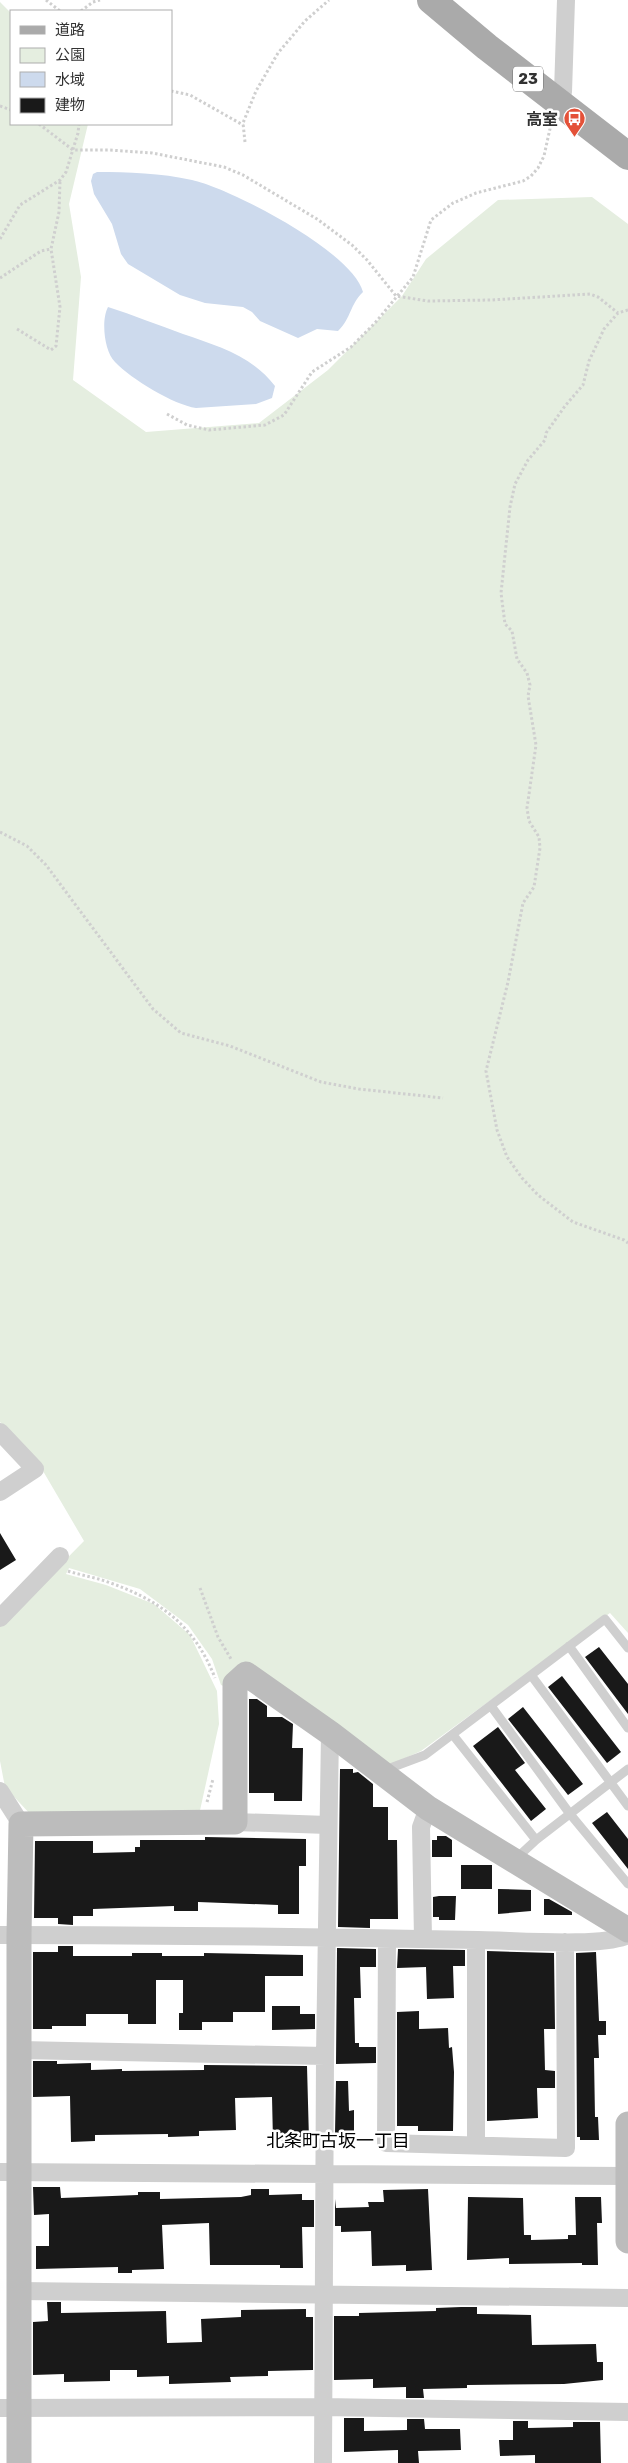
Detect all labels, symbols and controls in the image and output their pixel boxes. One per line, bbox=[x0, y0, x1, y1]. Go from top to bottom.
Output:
legend bbox=[10, 10, 172, 125]
text: 道路 bbox=[55, 21, 85, 39]
text: 公園 bbox=[55, 46, 85, 64]
road number: 23 bbox=[513, 66, 543, 92]
text: 水域 bbox=[55, 71, 85, 89]
text: 建物 bbox=[55, 96, 85, 114]
bus stop icon: 高室 bbox=[562, 107, 586, 138]
place label: 高室 bbox=[526, 110, 558, 129]
district label: 北条町古坂一丁目 bbox=[266, 2130, 410, 2152]

